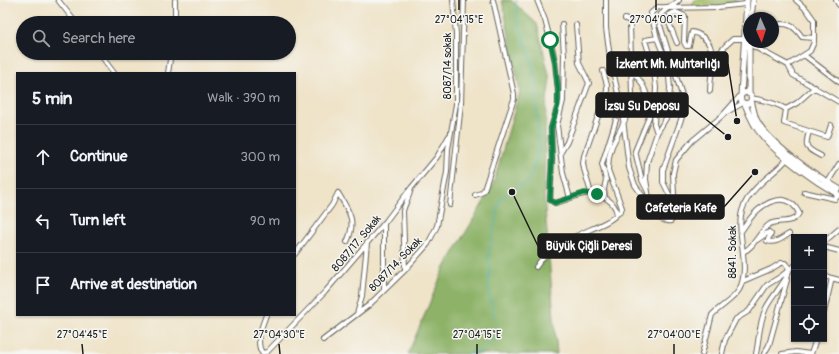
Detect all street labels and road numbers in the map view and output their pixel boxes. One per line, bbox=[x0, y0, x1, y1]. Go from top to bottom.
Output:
street label: 8087/14 sokak bbox=[441, 32, 454, 99]
street label: 8087/17. Sokak bbox=[329, 212, 384, 274]
street label: 8841. Sokak bbox=[726, 225, 739, 279]
street label: 8087/14. Sokak bbox=[366, 234, 425, 294]

